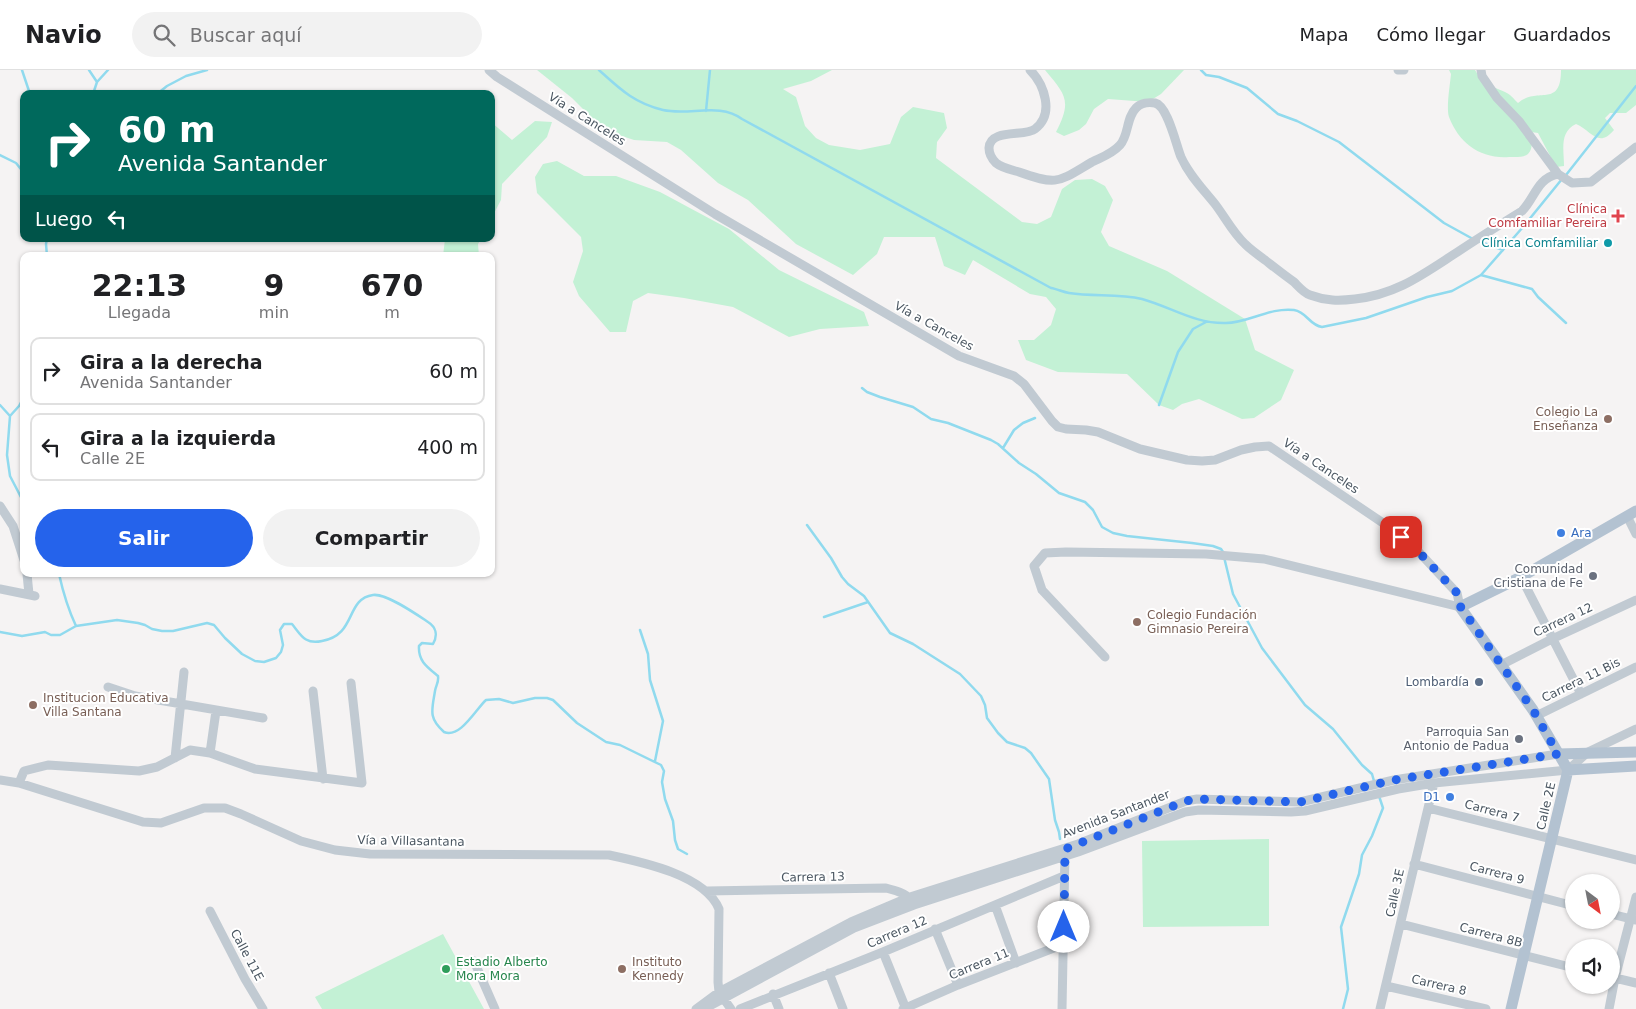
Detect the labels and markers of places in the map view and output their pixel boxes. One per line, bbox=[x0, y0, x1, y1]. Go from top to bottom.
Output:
place label: Clínica Comfamiliar Pereira bbox=[1488, 202, 1607, 230]
marker: Clínica Comfamiliar Pereira bbox=[1611, 209, 1625, 223]
place label: Clínica Comfamiliar bbox=[1481, 236, 1598, 250]
marker: Clínica Comfamiliar bbox=[1602, 237, 1614, 249]
place label: Colegio La Enseñanza bbox=[1533, 405, 1598, 433]
marker: Colegio La Enseñanza bbox=[1602, 413, 1614, 425]
pin bbox=[1380, 516, 1422, 558]
place label: Ara bbox=[1571, 526, 1592, 540]
marker: Ara bbox=[1555, 527, 1567, 539]
place label: Comunidad Cristiana de Fe bbox=[1493, 562, 1583, 590]
marker: Comunidad Cristiana de Fe bbox=[1587, 570, 1599, 582]
place label: Colegio Fundación Gimnasio Pereira bbox=[1147, 608, 1257, 636]
marker: Colegio Fundación Gimnasio Pereira bbox=[1131, 616, 1143, 628]
place label: Lombardía bbox=[1405, 675, 1469, 689]
marker: Lombardía bbox=[1473, 676, 1485, 688]
place label: Institucion Educativa Villa Santana bbox=[43, 691, 169, 719]
marker: Institucion Educativa Villa Santana bbox=[27, 699, 39, 711]
place label: Parroquia San Antonio de Padua bbox=[1404, 725, 1509, 753]
marker: Parroquia San Antonio de Padua bbox=[1513, 733, 1525, 745]
place label: D1 bbox=[1423, 790, 1440, 804]
marker: D1 bbox=[1444, 791, 1456, 803]
place label: Estadio Alberto Mora Mora bbox=[456, 955, 548, 983]
place label: Instituto Kennedy bbox=[632, 955, 684, 983]
marker: Estadio Alberto Mora Mora bbox=[440, 963, 452, 975]
marker: Instituto Kennedy bbox=[616, 963, 628, 975]

